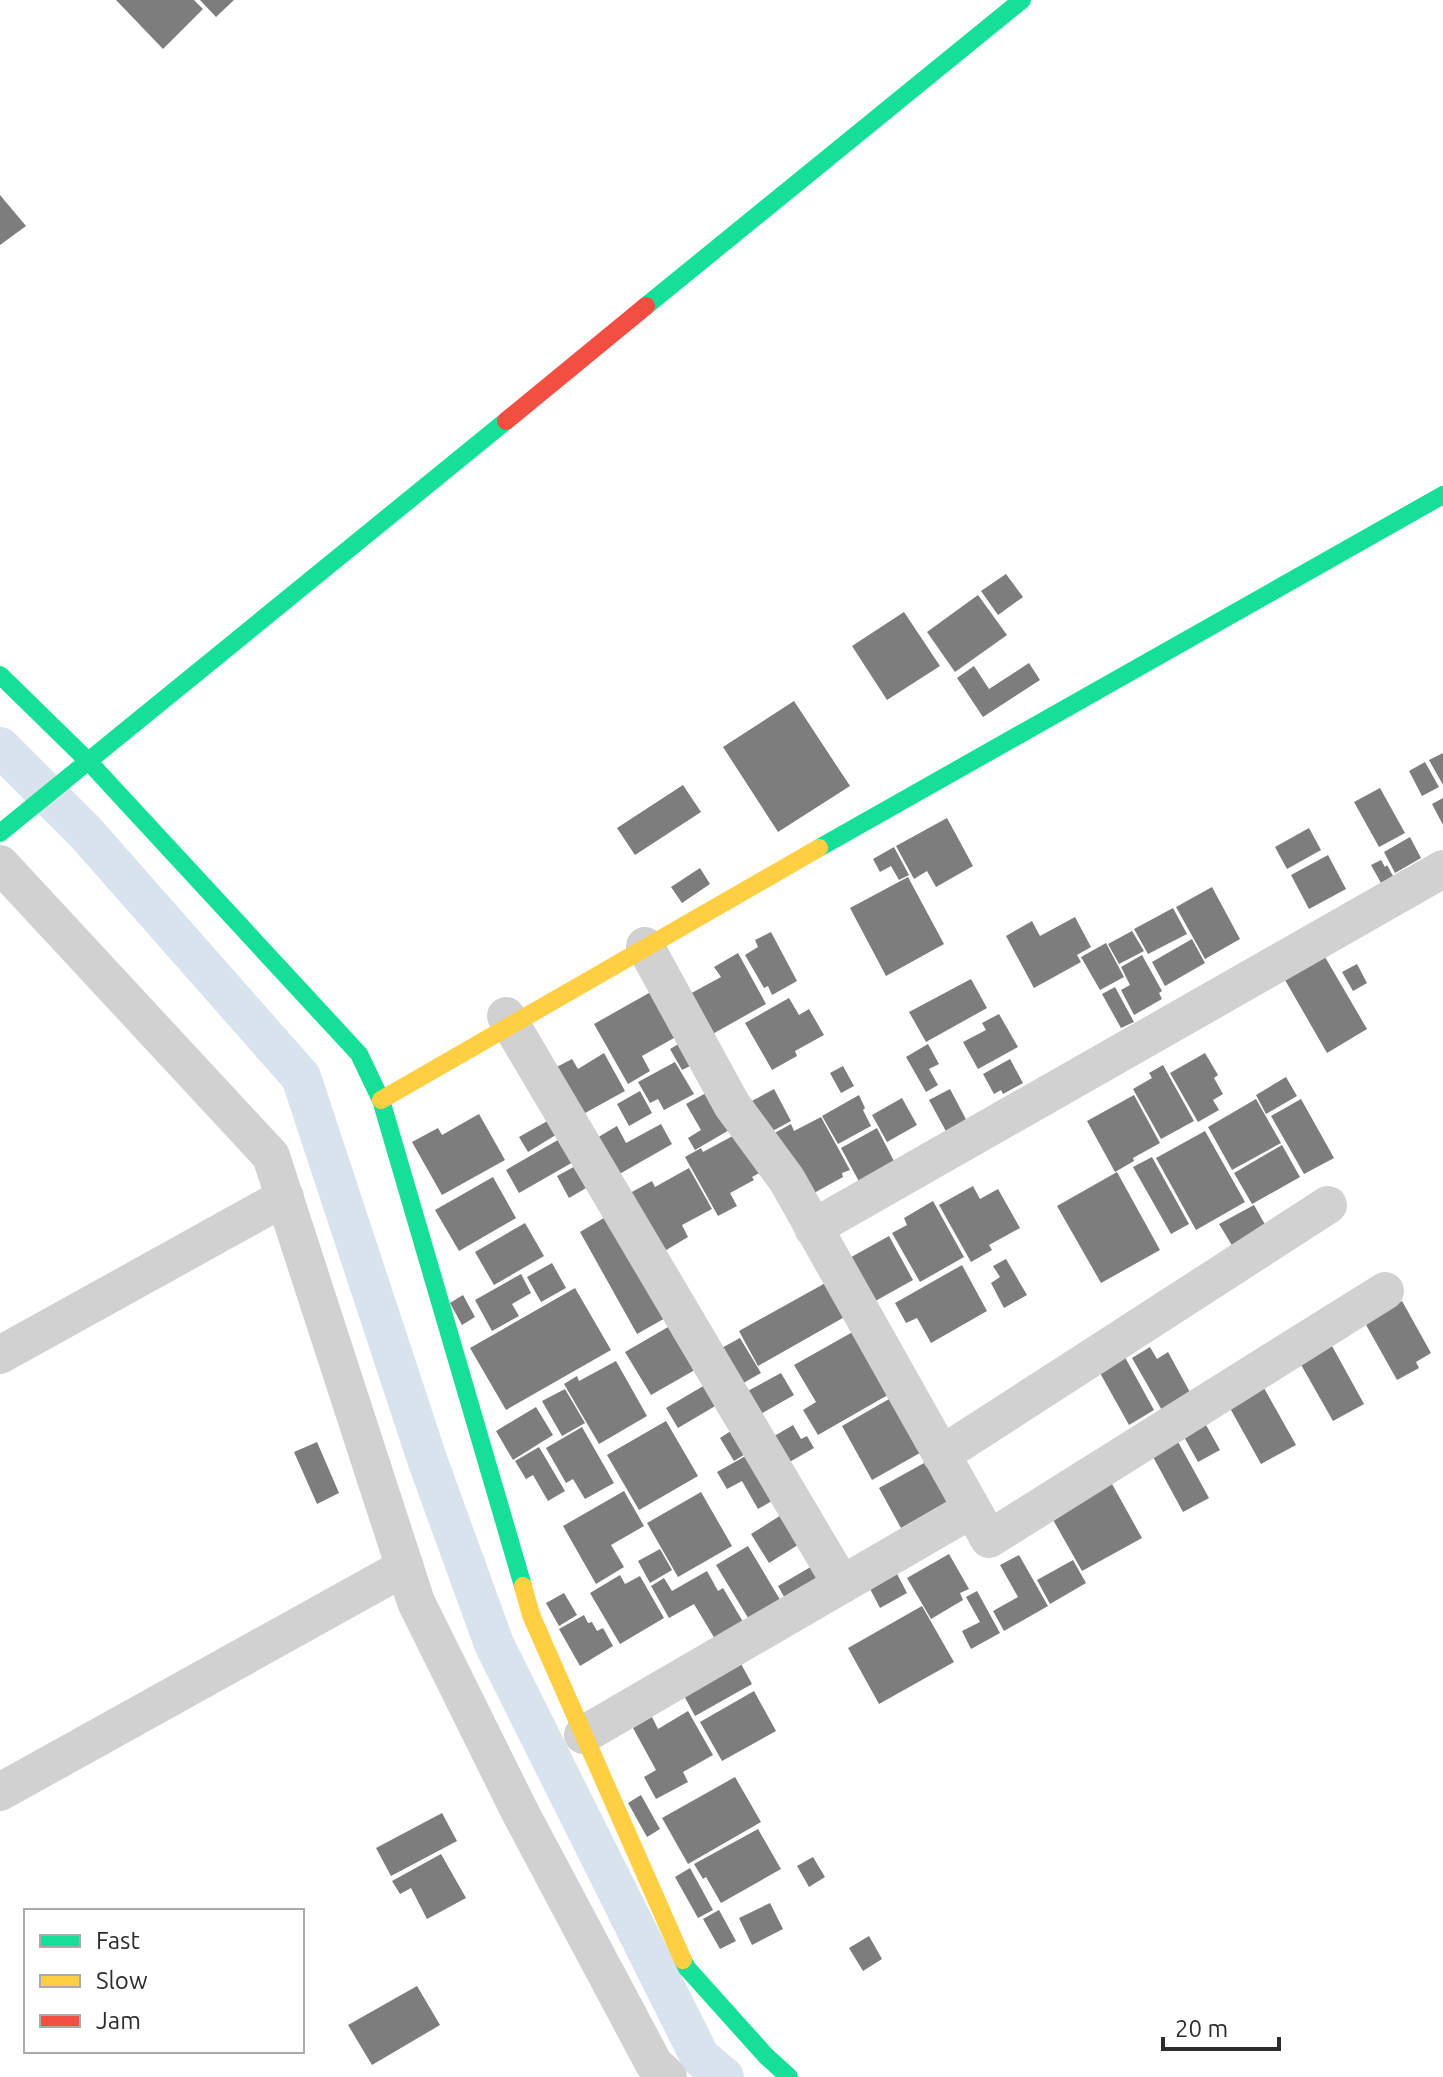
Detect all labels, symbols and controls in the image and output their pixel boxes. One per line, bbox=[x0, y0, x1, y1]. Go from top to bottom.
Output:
legend bbox=[24, 1909, 304, 2053]
text: Fast bbox=[96, 1927, 140, 1954]
text: Slow bbox=[96, 1967, 148, 1994]
scale bar bbox=[1163, 2001, 1279, 2051]
text: Jam bbox=[96, 2007, 141, 2034]
text: 20 m bbox=[1175, 2015, 1228, 2042]

